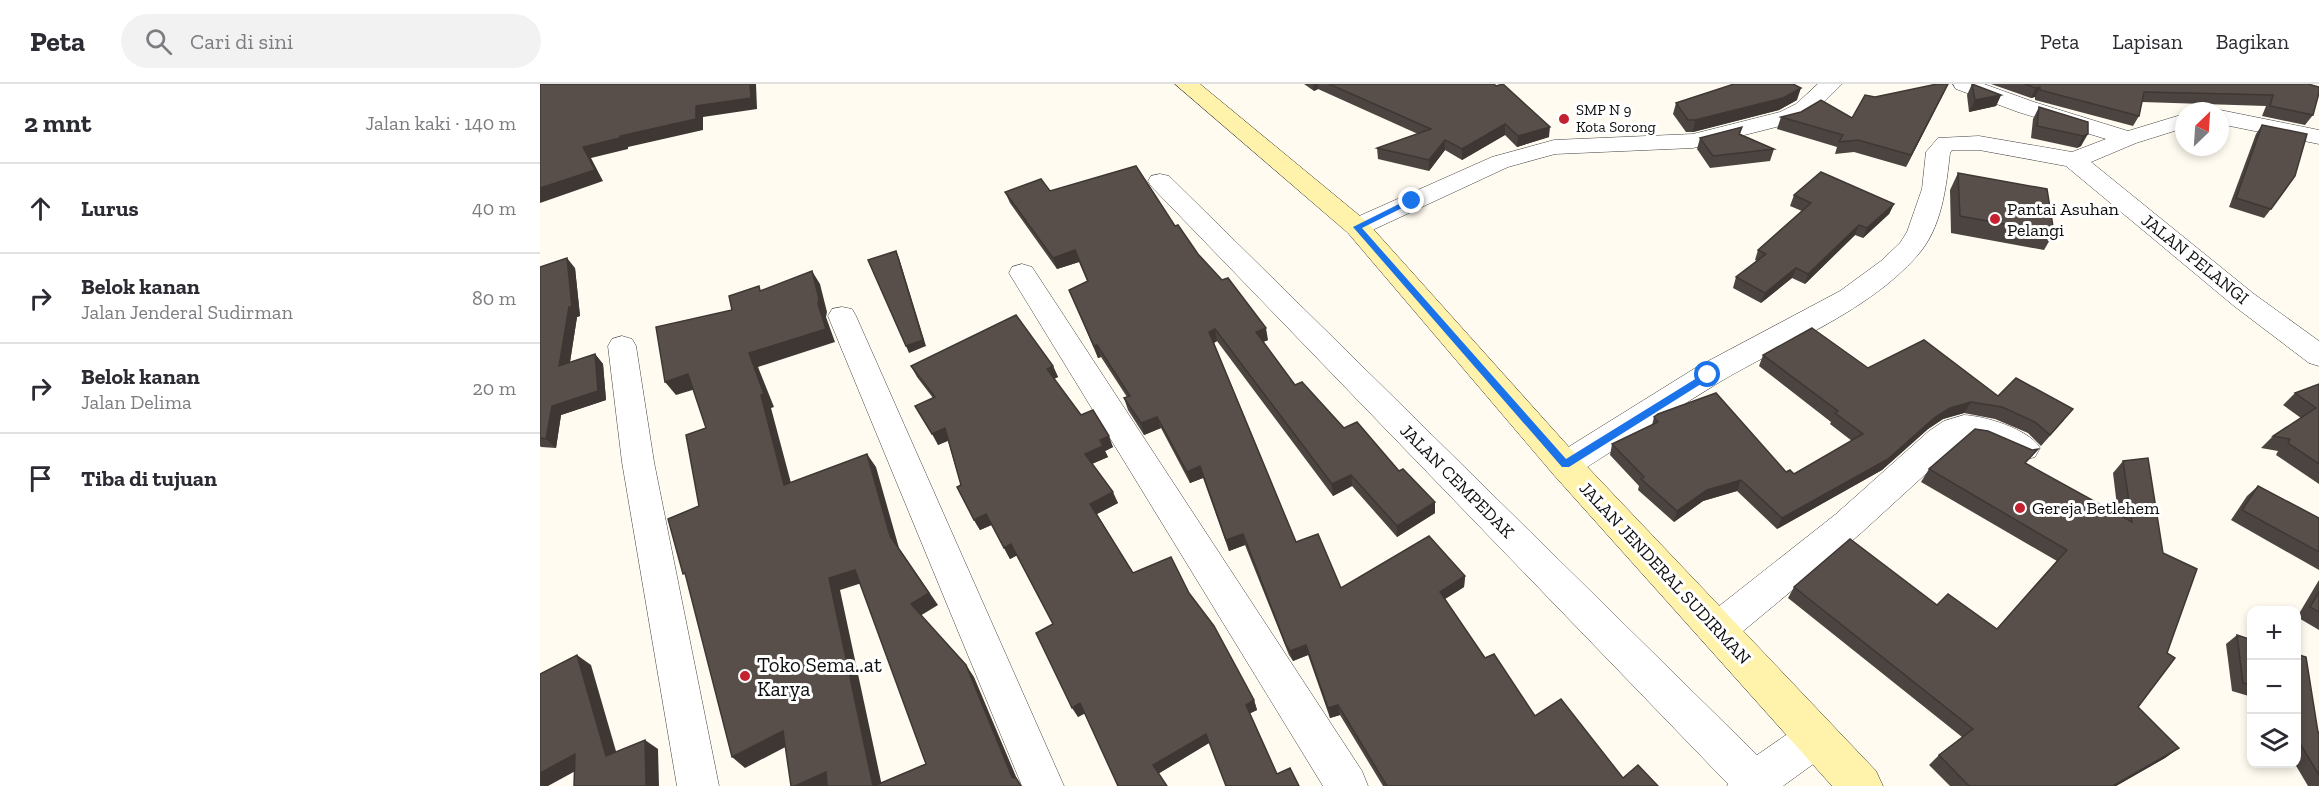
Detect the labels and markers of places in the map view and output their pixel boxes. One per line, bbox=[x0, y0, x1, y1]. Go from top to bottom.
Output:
place label: SMP N 9 Kota Sorong bbox=[1576, 101, 1656, 136]
marker: SMP N 9 Kota Sorong bbox=[1557, 112, 1571, 126]
place label: Pantai Asuhan Pelangi bbox=[2007, 198, 2120, 241]
marker: Pantai Asuhan Pelangi bbox=[1988, 212, 2002, 226]
place label: Gereja Betlehem bbox=[2032, 497, 2160, 519]
marker: Gereja Betlehem bbox=[2013, 501, 2027, 515]
place label: Toko Sema..at Karya bbox=[757, 652, 882, 701]
marker: Toko Sema..at Karya bbox=[738, 669, 752, 683]

